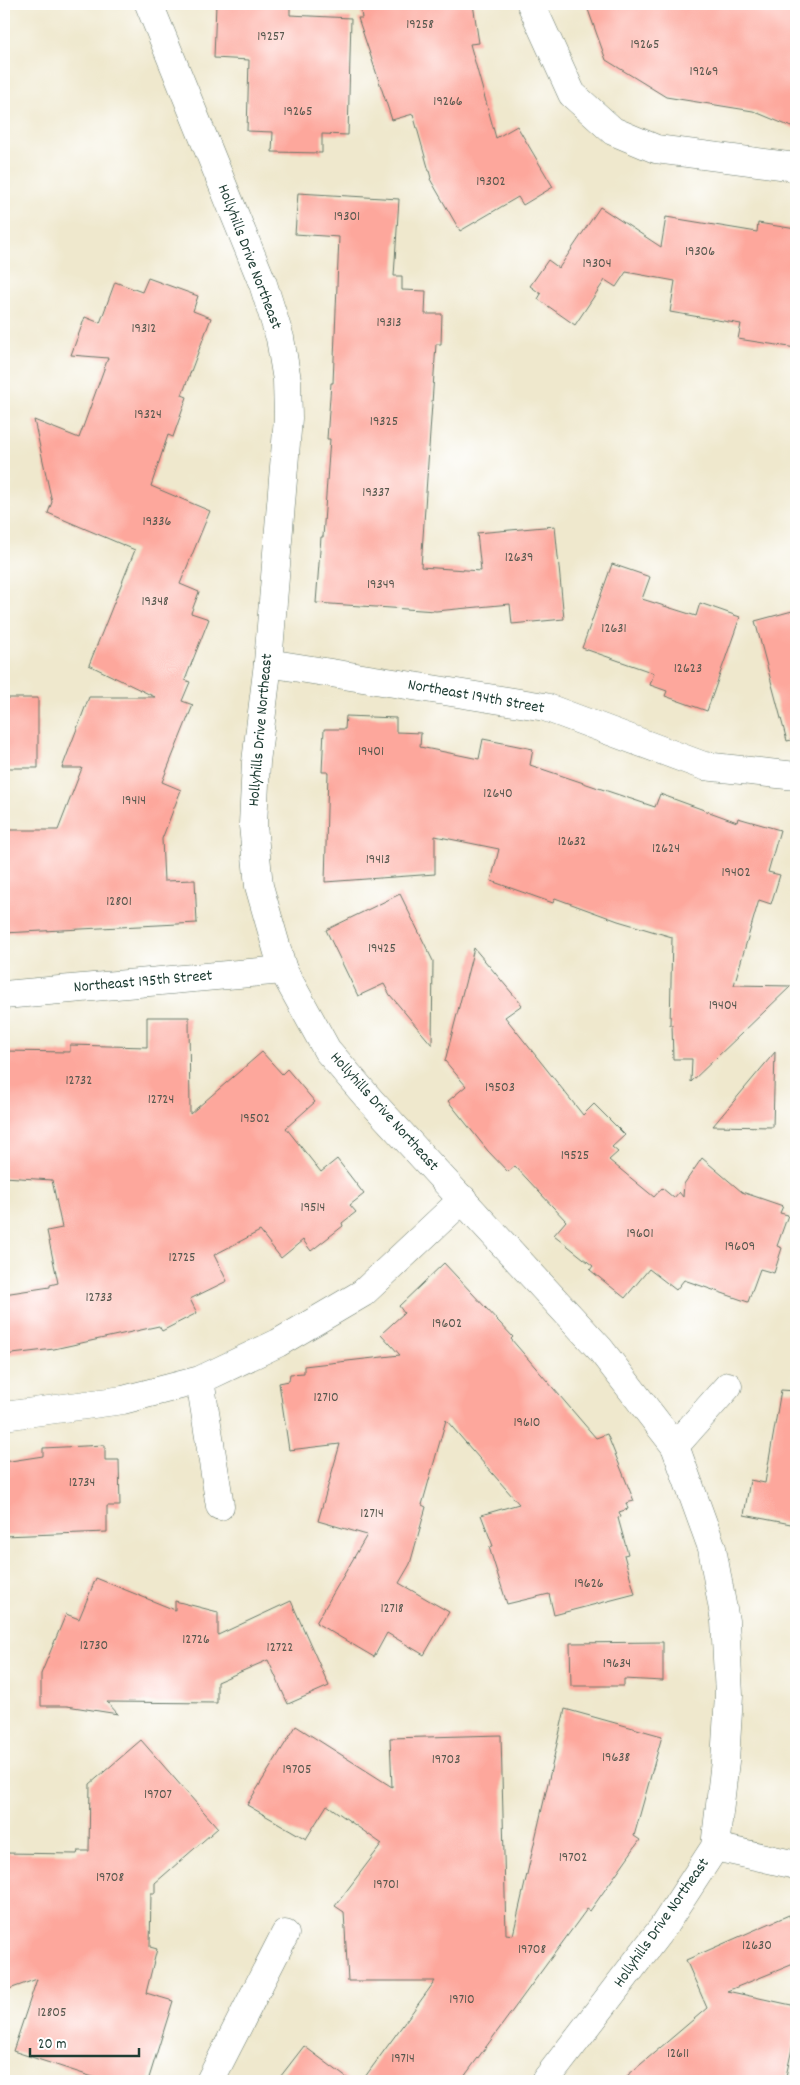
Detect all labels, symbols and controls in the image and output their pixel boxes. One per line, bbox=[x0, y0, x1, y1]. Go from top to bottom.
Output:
house number: 19258 bbox=[406, 15, 434, 35]
house number: 19257 bbox=[257, 27, 285, 47]
house number: 19265 bbox=[631, 35, 659, 55]
house number: 19269 bbox=[690, 62, 718, 82]
house number: 19266 bbox=[433, 92, 463, 112]
house number: 19265 bbox=[284, 102, 312, 122]
house number: 19302 bbox=[476, 172, 506, 192]
street label: Hollyhills Drive Northeast bbox=[211, 181, 287, 333]
house number: 19301 bbox=[334, 207, 360, 227]
house number: 19306 bbox=[685, 242, 715, 262]
house number: 19304 bbox=[582, 254, 612, 274]
house number: 19313 bbox=[377, 313, 401, 333]
house number: 19312 bbox=[132, 319, 156, 339]
house number: 19324 bbox=[134, 405, 162, 425]
house number: 19325 bbox=[370, 412, 398, 432]
house number: 19337 bbox=[362, 483, 390, 503]
house number: 19336 bbox=[143, 512, 172, 532]
house number: 12639 bbox=[505, 548, 533, 568]
house number: 19349 bbox=[367, 575, 395, 595]
house number: 19348 bbox=[141, 592, 169, 612]
house number: 12631 bbox=[601, 619, 627, 639]
street label: Hollyhills Drive Northeast bbox=[243, 652, 279, 807]
house number: 12623 bbox=[674, 659, 702, 679]
street label: Northeast 194th Street bbox=[406, 674, 546, 720]
house number: 19401 bbox=[358, 742, 384, 762]
house number: 12640 bbox=[483, 784, 513, 804]
house number: 19414 bbox=[122, 791, 146, 811]
house number: 12632 bbox=[558, 832, 586, 852]
house number: 12624 bbox=[652, 839, 680, 859]
house number: 19413 bbox=[366, 850, 390, 870]
house number: 19402 bbox=[721, 863, 751, 883]
house number: 12801 bbox=[106, 892, 132, 912]
house number: 19425 bbox=[368, 939, 396, 959]
street label: Northeast 195th Street bbox=[73, 964, 213, 1000]
house number: 19404 bbox=[709, 996, 737, 1016]
street label: Hollyhills Drive Northeast bbox=[324, 1047, 444, 1177]
house number: 12732 bbox=[66, 1071, 92, 1091]
house number: 19503 bbox=[485, 1078, 515, 1098]
house number: 12724 bbox=[148, 1090, 174, 1110]
house number: 19502 bbox=[240, 1109, 270, 1129]
house number: 19525 bbox=[561, 1146, 589, 1166]
house number: 19514 bbox=[301, 1198, 325, 1218]
house number: 19601 bbox=[626, 1224, 654, 1244]
house number: 19609 bbox=[725, 1237, 755, 1257]
house number: 12725 bbox=[168, 1248, 196, 1268]
house number: 12733 bbox=[86, 1288, 112, 1308]
house number: 19602 bbox=[432, 1314, 462, 1334]
house number: 12710 bbox=[313, 1388, 339, 1408]
house number: 19610 bbox=[513, 1413, 541, 1433]
house number: 12734 bbox=[69, 1473, 95, 1493]
house number: 12714 bbox=[360, 1504, 384, 1524]
house number: 19626 bbox=[574, 1574, 604, 1594]
house number: 12718 bbox=[380, 1599, 404, 1619]
house number: 12726 bbox=[182, 1630, 210, 1650]
house number: 12730 bbox=[80, 1636, 108, 1656]
house number: 12722 bbox=[267, 1638, 293, 1658]
house number: 19634 bbox=[603, 1654, 631, 1674]
house number: 19638 bbox=[602, 1748, 630, 1768]
house number: 19703 bbox=[432, 1750, 460, 1770]
house number: 19705 bbox=[283, 1760, 311, 1780]
house number: 19707 bbox=[144, 1785, 172, 1805]
house number: 19702 bbox=[559, 1848, 587, 1868]
street label: Hollyhills Drive Northeast bbox=[609, 1853, 716, 1992]
house number: 19708 bbox=[96, 1868, 124, 1888]
house number: 19701 bbox=[373, 1875, 399, 1895]
house number: 12630 bbox=[742, 1936, 772, 1956]
house number: 19708 bbox=[518, 1940, 546, 1960]
house number: 19710 bbox=[449, 1990, 475, 2010]
house number: 12805 bbox=[38, 2003, 66, 2023]
scale bar bbox=[30, 2025, 139, 2057]
text: 20 m bbox=[38, 2034, 66, 2056]
house number: 12611 bbox=[667, 2044, 689, 2064]
house number: 19714 bbox=[391, 2049, 415, 2069]

